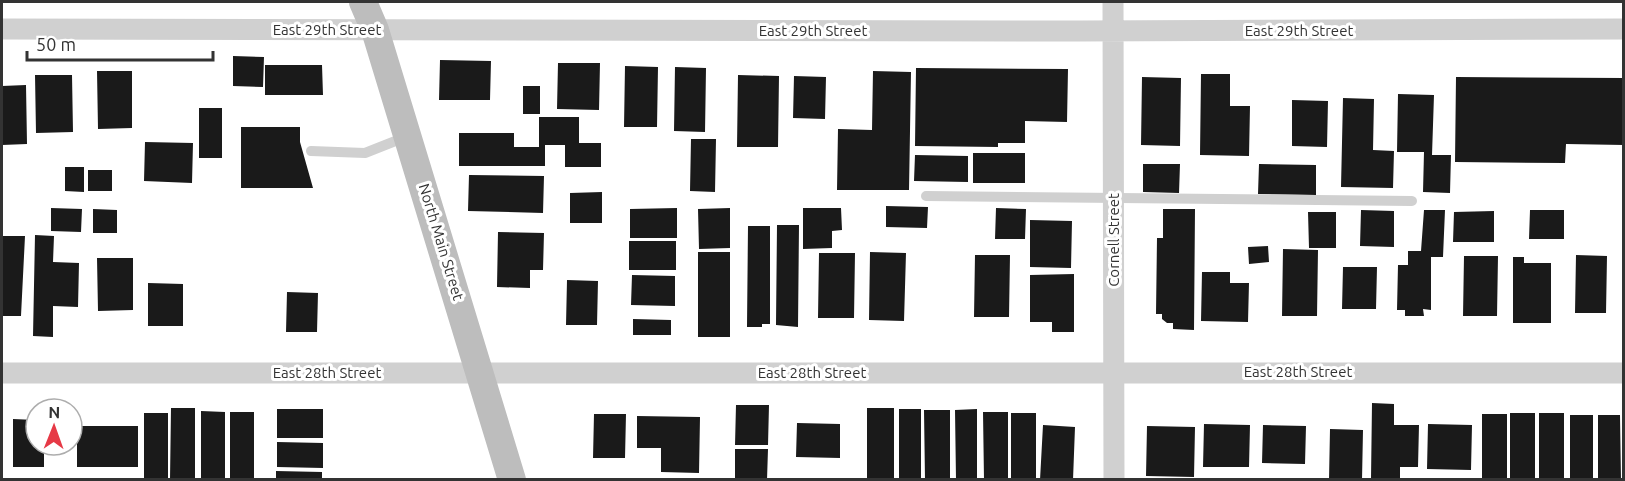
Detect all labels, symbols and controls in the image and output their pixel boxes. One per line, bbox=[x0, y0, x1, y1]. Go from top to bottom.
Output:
street label: East 29th Street bbox=[273, 21, 381, 38]
street label: East 29th Street bbox=[759, 22, 867, 39]
street label: East 29th Street bbox=[1245, 22, 1353, 39]
scale bar bbox=[27, 24, 213, 62]
text: 50 m bbox=[36, 34, 76, 54]
street label: North Main Street bbox=[416, 181, 467, 302]
street label: Cornell Street bbox=[1105, 193, 1122, 287]
street label: East 28th Street bbox=[1244, 363, 1352, 380]
street label: East 28th Street bbox=[273, 364, 381, 381]
street label: East 28th Street bbox=[758, 364, 866, 381]
north arrow bbox=[24, 397, 84, 457]
text: N bbox=[48, 403, 60, 421]

